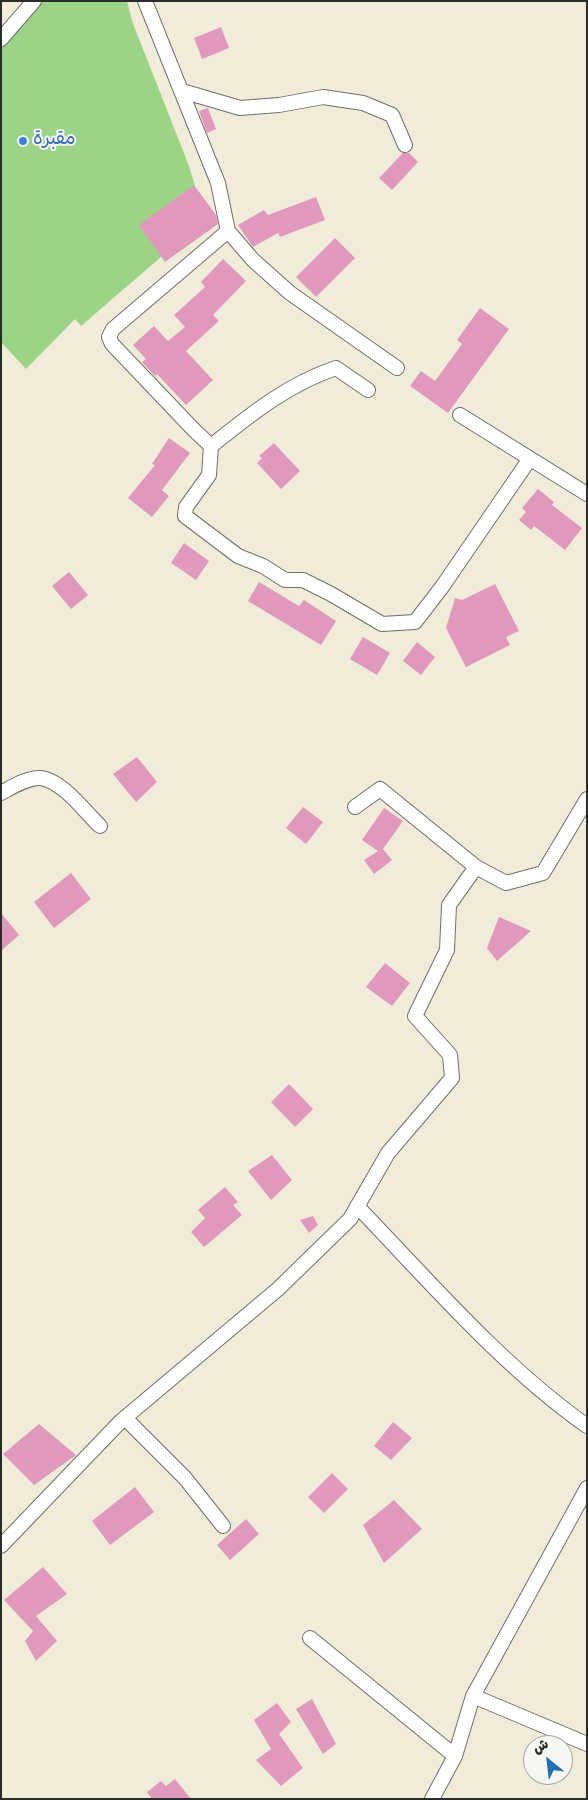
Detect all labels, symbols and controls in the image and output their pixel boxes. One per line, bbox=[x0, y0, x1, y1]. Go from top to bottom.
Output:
place label: مقبرة bbox=[33, 130, 76, 152]
marker: مقبرة bbox=[17, 135, 29, 147]
north arrow bbox=[523, 1735, 573, 1785]
text: ش bbox=[530, 1735, 553, 1760]

